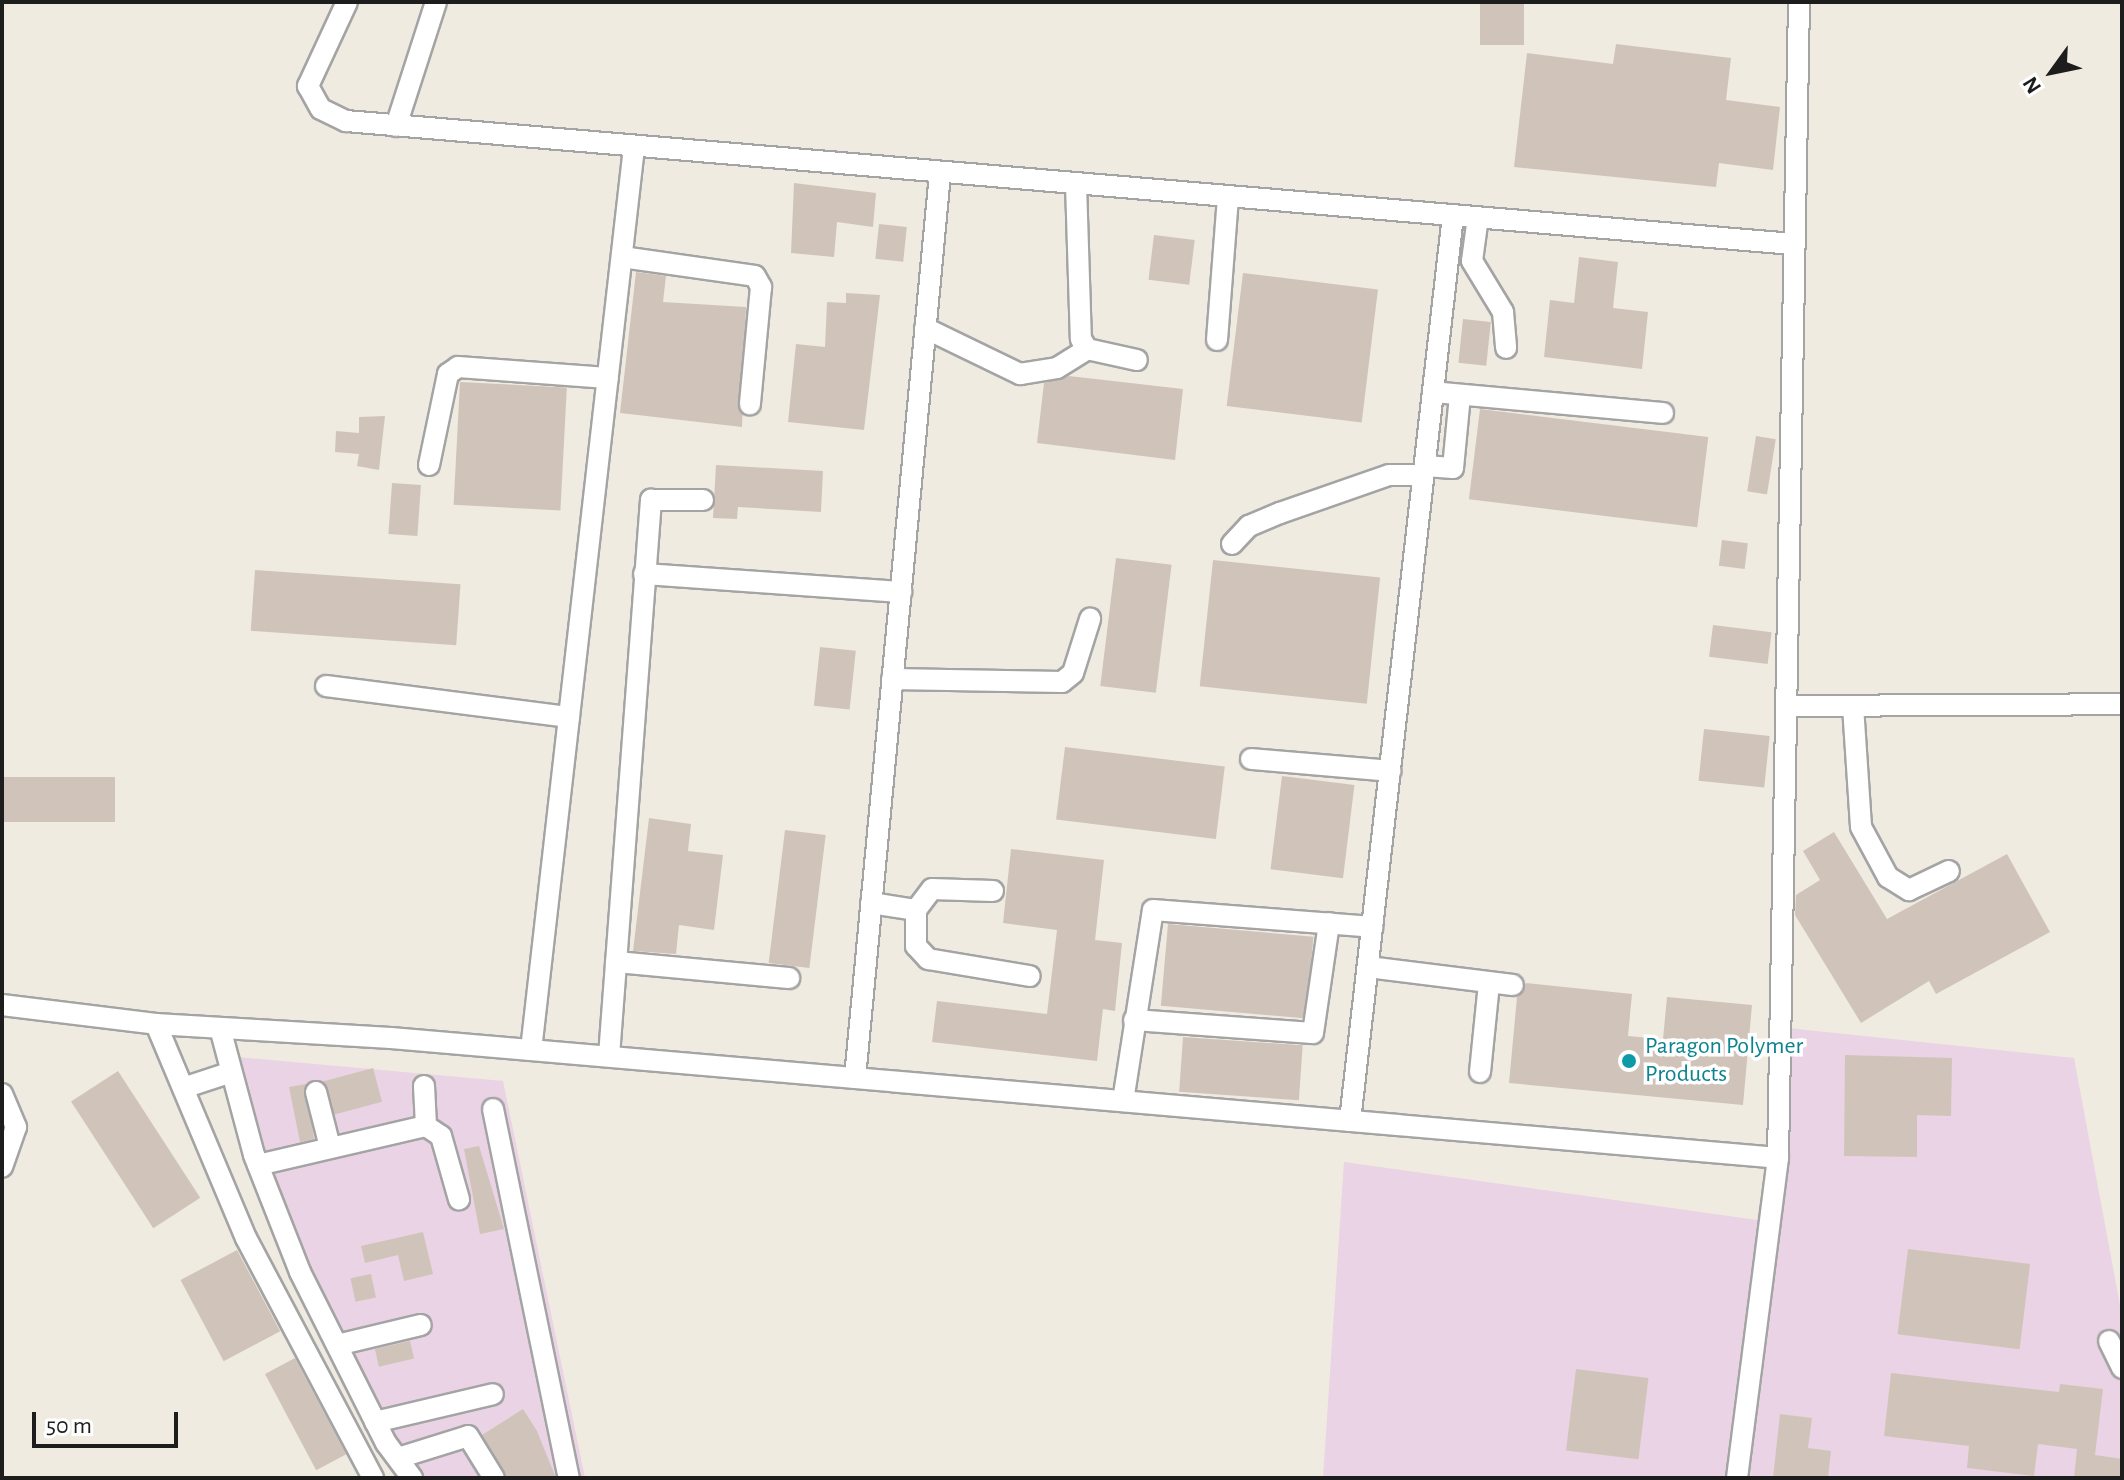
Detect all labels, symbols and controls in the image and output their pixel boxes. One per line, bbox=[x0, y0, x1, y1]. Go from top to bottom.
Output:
north arrow bbox=[2012, 32, 2092, 112]
text: N bbox=[2018, 73, 2045, 97]
place label: Paragon Polymer Products bbox=[1645, 1033, 1803, 1089]
marker: Paragon Polymer Products bbox=[1620, 1052, 1638, 1070]
scale bar bbox=[36, 1396, 182, 1446]
text: 50 m bbox=[46, 1414, 92, 1438]

